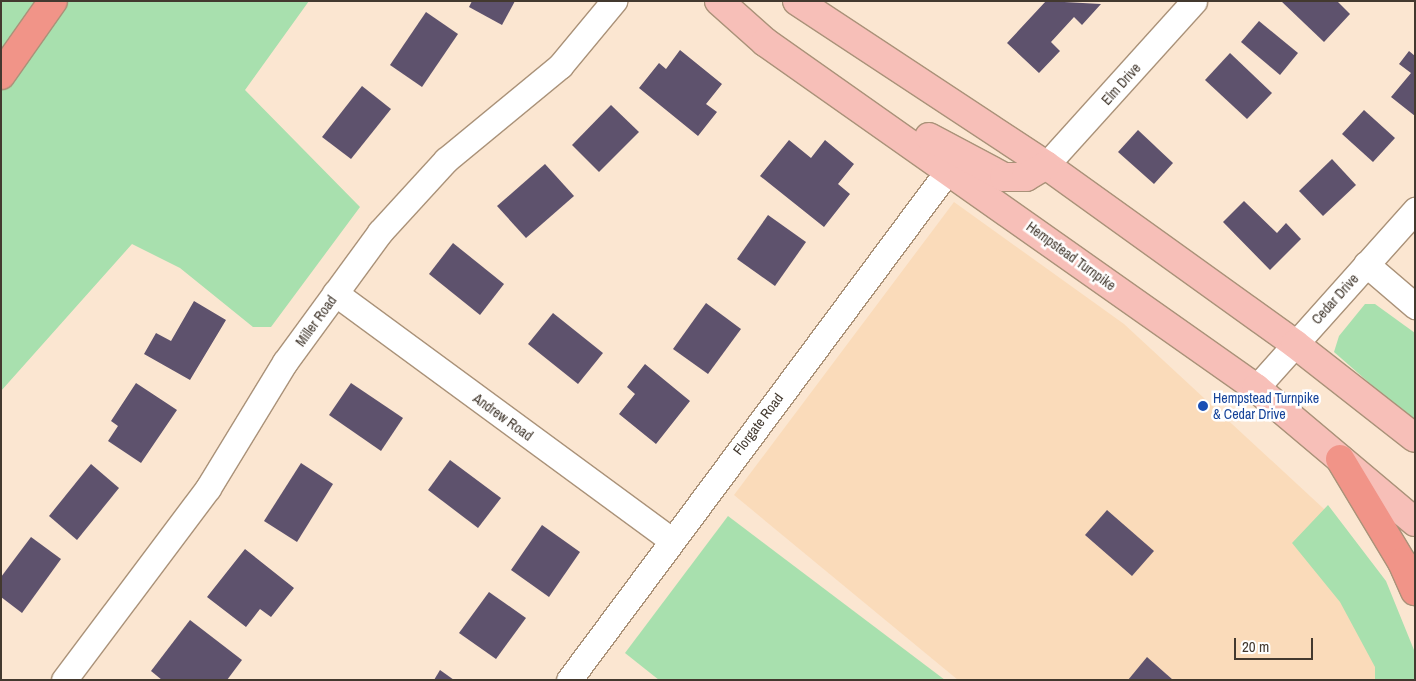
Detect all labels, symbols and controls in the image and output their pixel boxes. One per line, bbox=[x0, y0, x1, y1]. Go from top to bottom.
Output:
street label: Elm Drive bbox=[1098, 60, 1144, 108]
street label: Hempstead Turnpike bbox=[1023, 218, 1119, 294]
street label: Cedar Drive bbox=[1308, 270, 1362, 328]
street label: Miller Road bbox=[292, 292, 340, 350]
street label: Andrew Road bbox=[470, 390, 536, 444]
street label: Florgate Road bbox=[729, 390, 787, 458]
place label: Hempstead Turnpike & Cedar Drive bbox=[1213, 390, 1319, 422]
marker: Hempstead Turnpike & Cedar Drive bbox=[1197, 400, 1209, 412]
scale bar bbox=[1236, 628, 1315, 660]
text: 20 m bbox=[1242, 636, 1269, 657]

